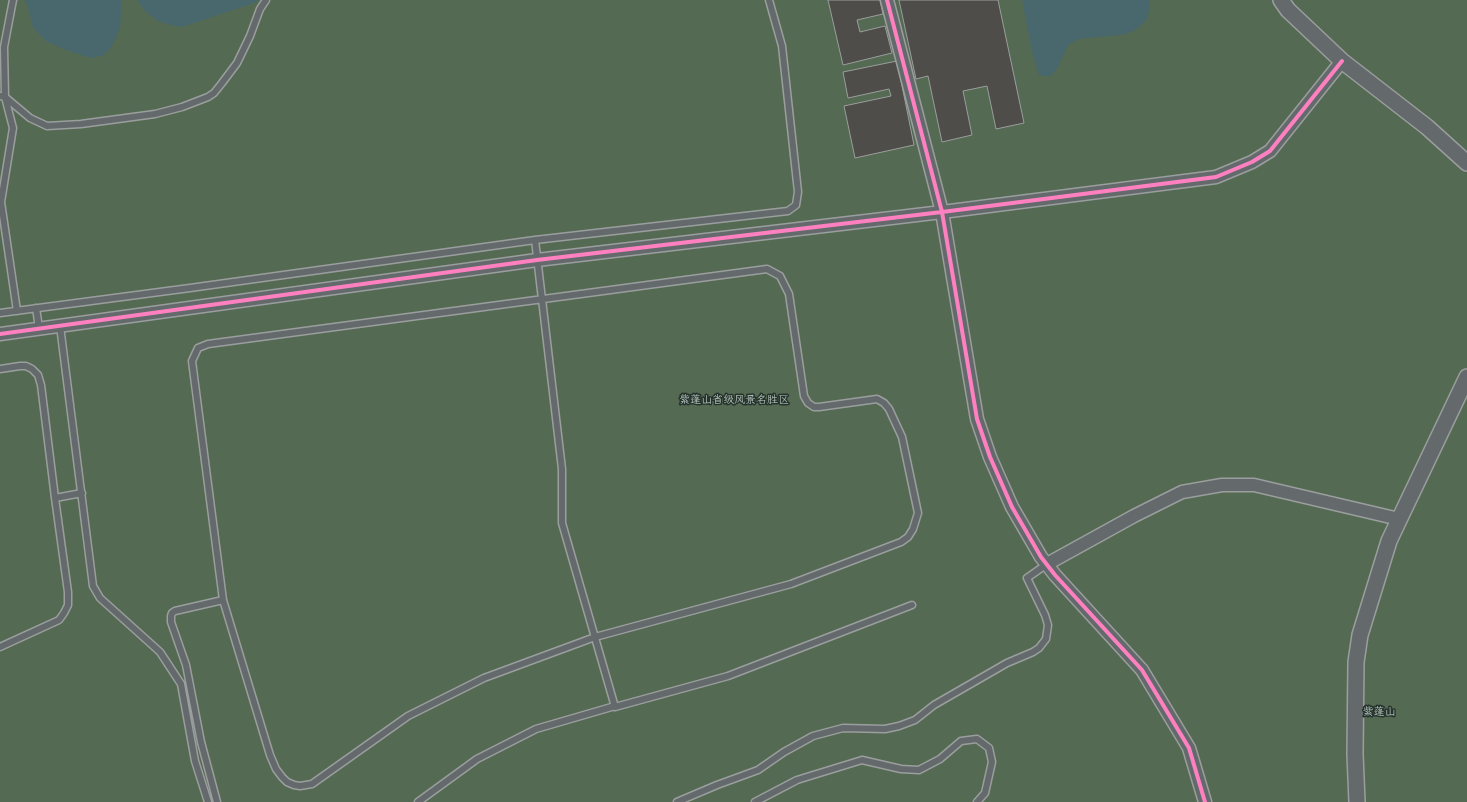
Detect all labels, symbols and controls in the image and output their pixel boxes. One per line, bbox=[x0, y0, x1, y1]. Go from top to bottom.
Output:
park label: 紫蓬山省级风景名胜区 bbox=[679, 394, 789, 408]
park label: 紫蓬山 bbox=[1363, 706, 1395, 720]

